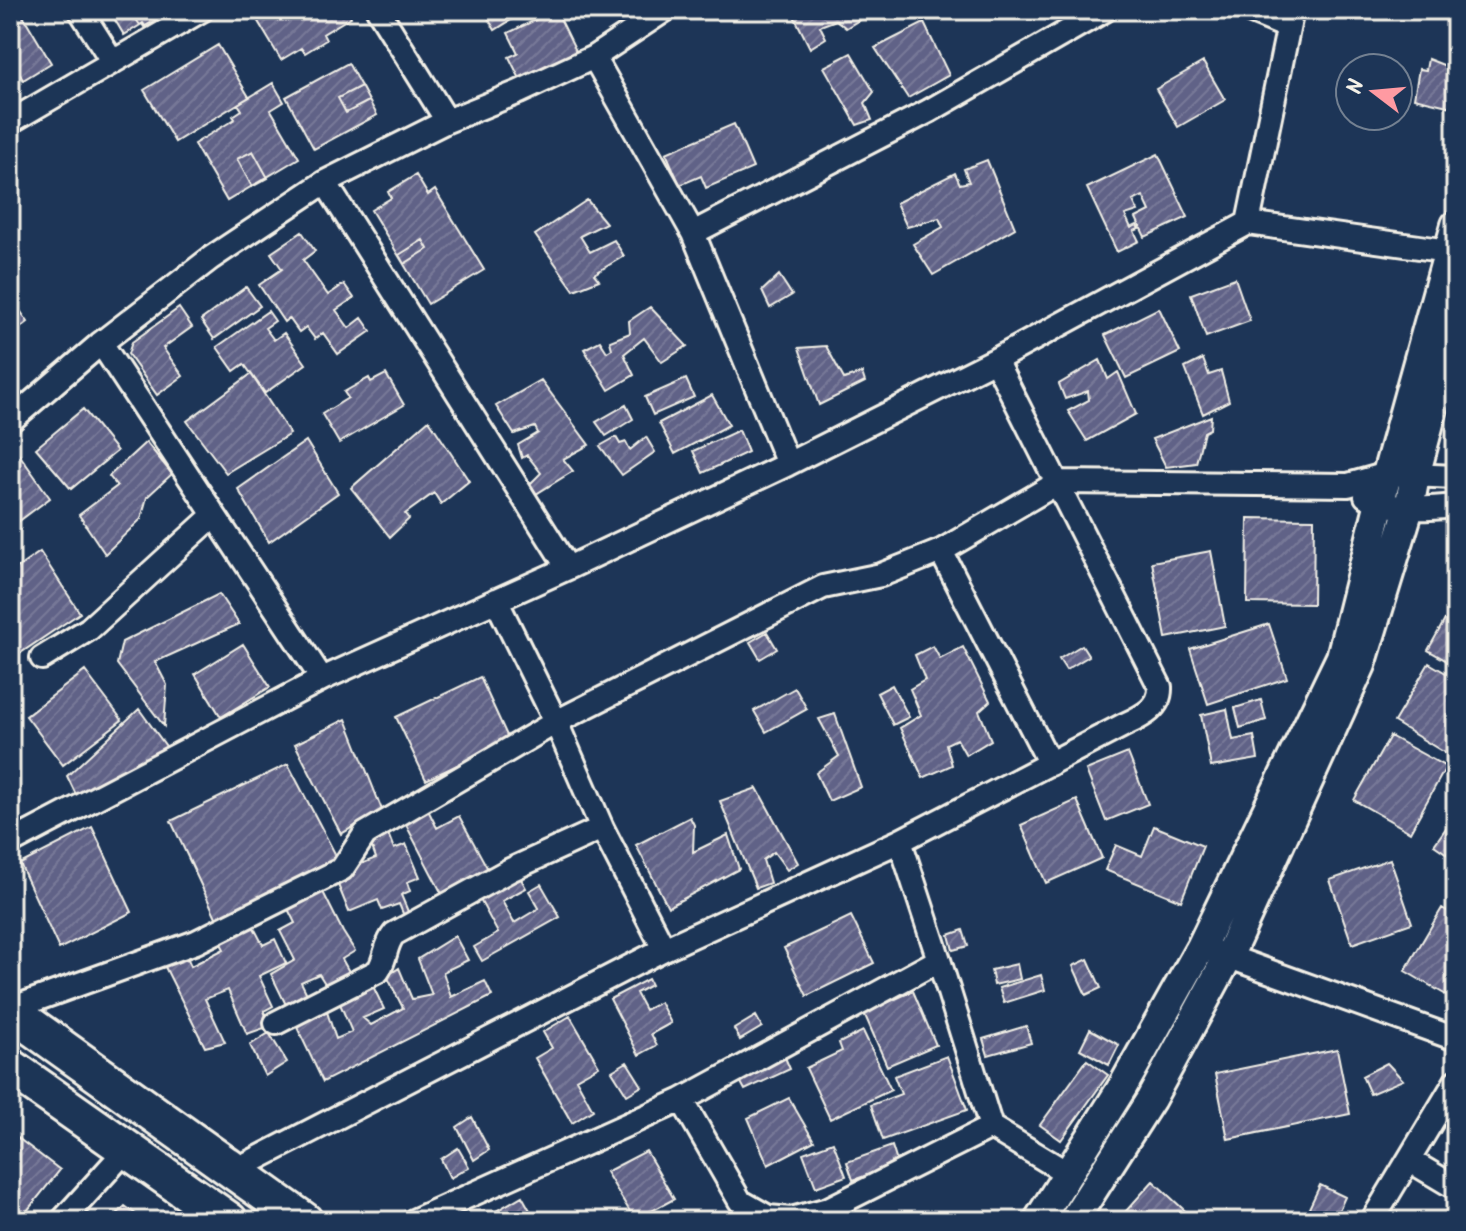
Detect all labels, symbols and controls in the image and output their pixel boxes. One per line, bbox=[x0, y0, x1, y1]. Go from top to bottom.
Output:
north arrow bbox=[1334, 52, 1414, 132]
text: N bbox=[1338, 76, 1376, 99]

